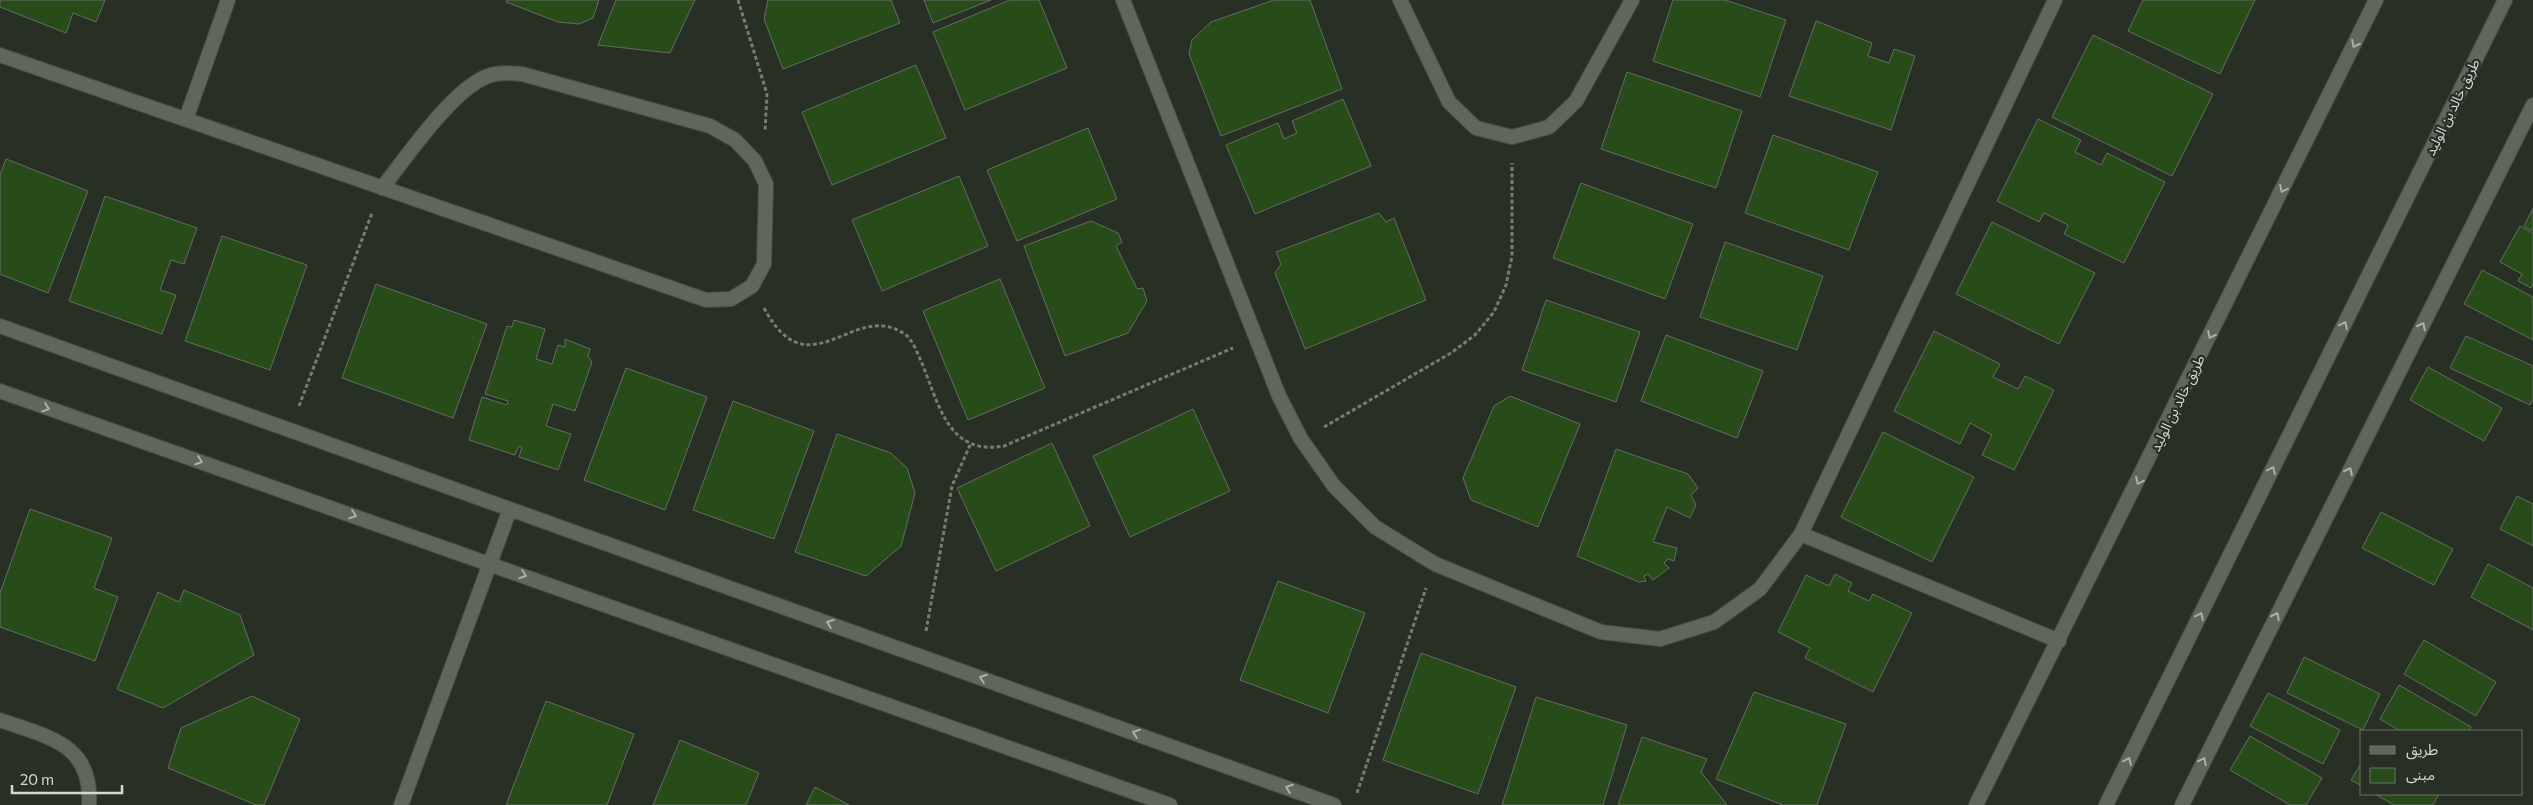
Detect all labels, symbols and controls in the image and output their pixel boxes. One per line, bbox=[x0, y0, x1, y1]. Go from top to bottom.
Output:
one-way arrow bbox=[2351, 39, 2361, 48]
street label: طريق خالد بن الوليد bbox=[2421, 56, 2485, 159]
one-way arrow bbox=[2279, 184, 2289, 193]
one-way arrow bbox=[2338, 321, 2348, 330]
one-way arrow bbox=[2416, 322, 2426, 331]
one-way arrow bbox=[2207, 330, 2217, 339]
street label: طريق خالد بن الوليد bbox=[2146, 352, 2210, 455]
one-way arrow bbox=[41, 402, 50, 412]
one-way arrow bbox=[195, 455, 203, 465]
one-way arrow bbox=[2266, 466, 2276, 475]
one-way arrow bbox=[2343, 467, 2353, 476]
one-way arrow bbox=[2135, 476, 2145, 485]
one-way arrow bbox=[348, 509, 356, 519]
one-way arrow bbox=[518, 569, 526, 579]
one-way arrow bbox=[2194, 612, 2204, 621]
one-way arrow bbox=[2270, 612, 2280, 621]
one-way arrow bbox=[826, 619, 835, 629]
one-way arrow bbox=[979, 674, 988, 684]
one-way arrow bbox=[1132, 729, 1140, 739]
legend bbox=[2360, 730, 2523, 795]
text: طريق bbox=[2406, 740, 2438, 760]
one-way arrow bbox=[2122, 757, 2132, 766]
one-way arrow bbox=[2197, 758, 2207, 767]
scale bar bbox=[12, 762, 122, 794]
text: مبنى bbox=[2406, 765, 2435, 784]
text: 20 m bbox=[20, 770, 54, 788]
one-way arrow bbox=[1285, 784, 1293, 794]

